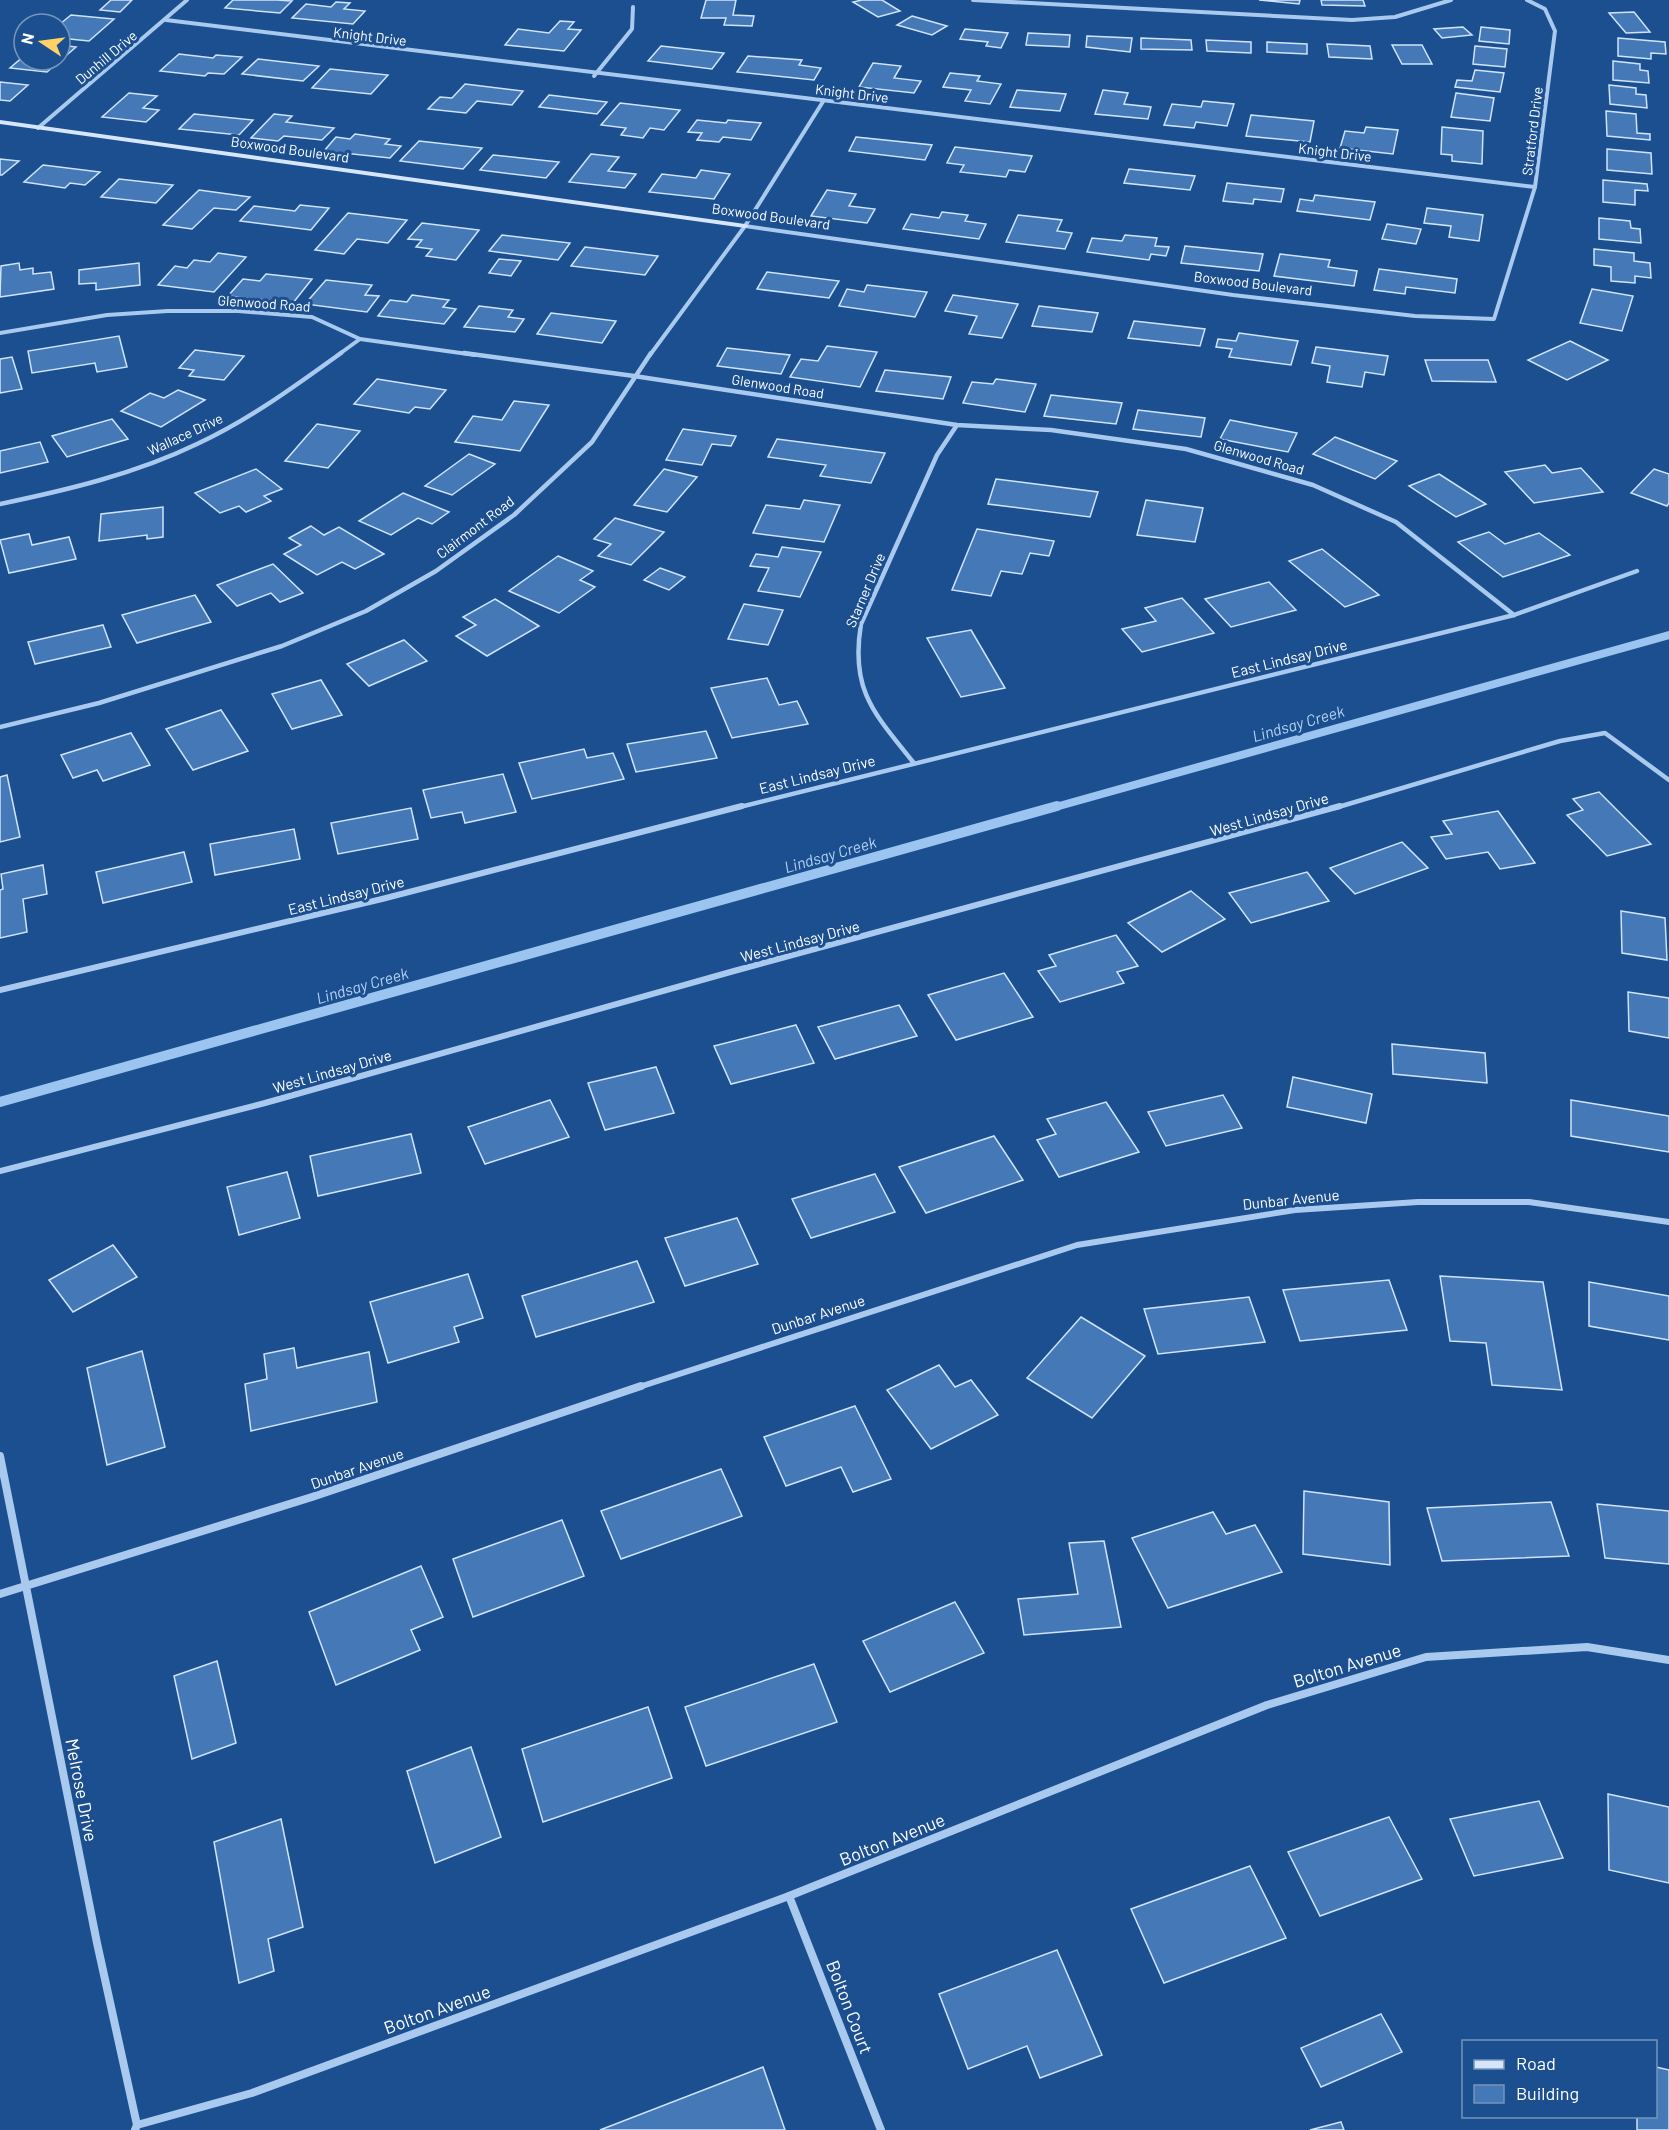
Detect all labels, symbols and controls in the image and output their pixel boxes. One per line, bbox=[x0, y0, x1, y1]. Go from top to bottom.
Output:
north arrow bbox=[12, 12, 72, 72]
street label: Knight Drive bbox=[332, 23, 408, 49]
street label: Dunhill Drive bbox=[72, 26, 140, 88]
text: N bbox=[16, 31, 37, 46]
street label: Knight Drive bbox=[814, 80, 890, 106]
street label: Stratford Drive bbox=[1518, 86, 1546, 176]
street label: Boxwood Boulevard bbox=[230, 132, 350, 166]
street label: Knight Drive bbox=[1297, 139, 1373, 165]
street label: Boxwood Boulevard bbox=[711, 199, 831, 233]
street label: Boxwood Boulevard bbox=[1193, 267, 1313, 299]
street label: Glenwood Road bbox=[217, 291, 311, 315]
street label: Glenwood Road bbox=[731, 370, 825, 402]
street label: Wallace Drive bbox=[145, 409, 225, 459]
street label: Glenwood Road bbox=[1212, 436, 1306, 478]
street label: Clairmont Road bbox=[433, 492, 517, 562]
street label: Starner Drive bbox=[842, 550, 888, 630]
street label: East Lindsay Drive bbox=[1229, 635, 1349, 681]
water label: Lindsay Creek bbox=[1250, 701, 1346, 745]
street label: East Lindsay Drive bbox=[757, 751, 877, 797]
street label: West Lindsay Drive bbox=[1208, 788, 1330, 840]
water label: Lindsay Creek bbox=[782, 832, 878, 876]
street label: East Lindsay Drive bbox=[286, 872, 406, 918]
street label: West Lindsay Drive bbox=[738, 916, 862, 966]
water label: Lindsay Creek bbox=[314, 963, 410, 1007]
street label: West Lindsay Drive bbox=[271, 1045, 393, 1097]
street label: Dunbar Avenue bbox=[1242, 1185, 1340, 1213]
street label: Dunbar Avenue bbox=[769, 1290, 867, 1338]
street label: Dunbar Avenue bbox=[308, 1444, 406, 1492]
street label: Bolton Avenue bbox=[1290, 1638, 1404, 1692]
street label: Melrose Drive bbox=[61, 1736, 103, 1844]
street label: Bolton Avenue bbox=[836, 1808, 948, 1870]
street label: Bolton Court bbox=[822, 1957, 878, 2057]
street label: Bolton Avenue bbox=[381, 1980, 493, 2038]
legend bbox=[1462, 2040, 1657, 2118]
text: Road bbox=[1516, 2052, 1556, 2074]
text: Building bbox=[1516, 2082, 1579, 2104]

